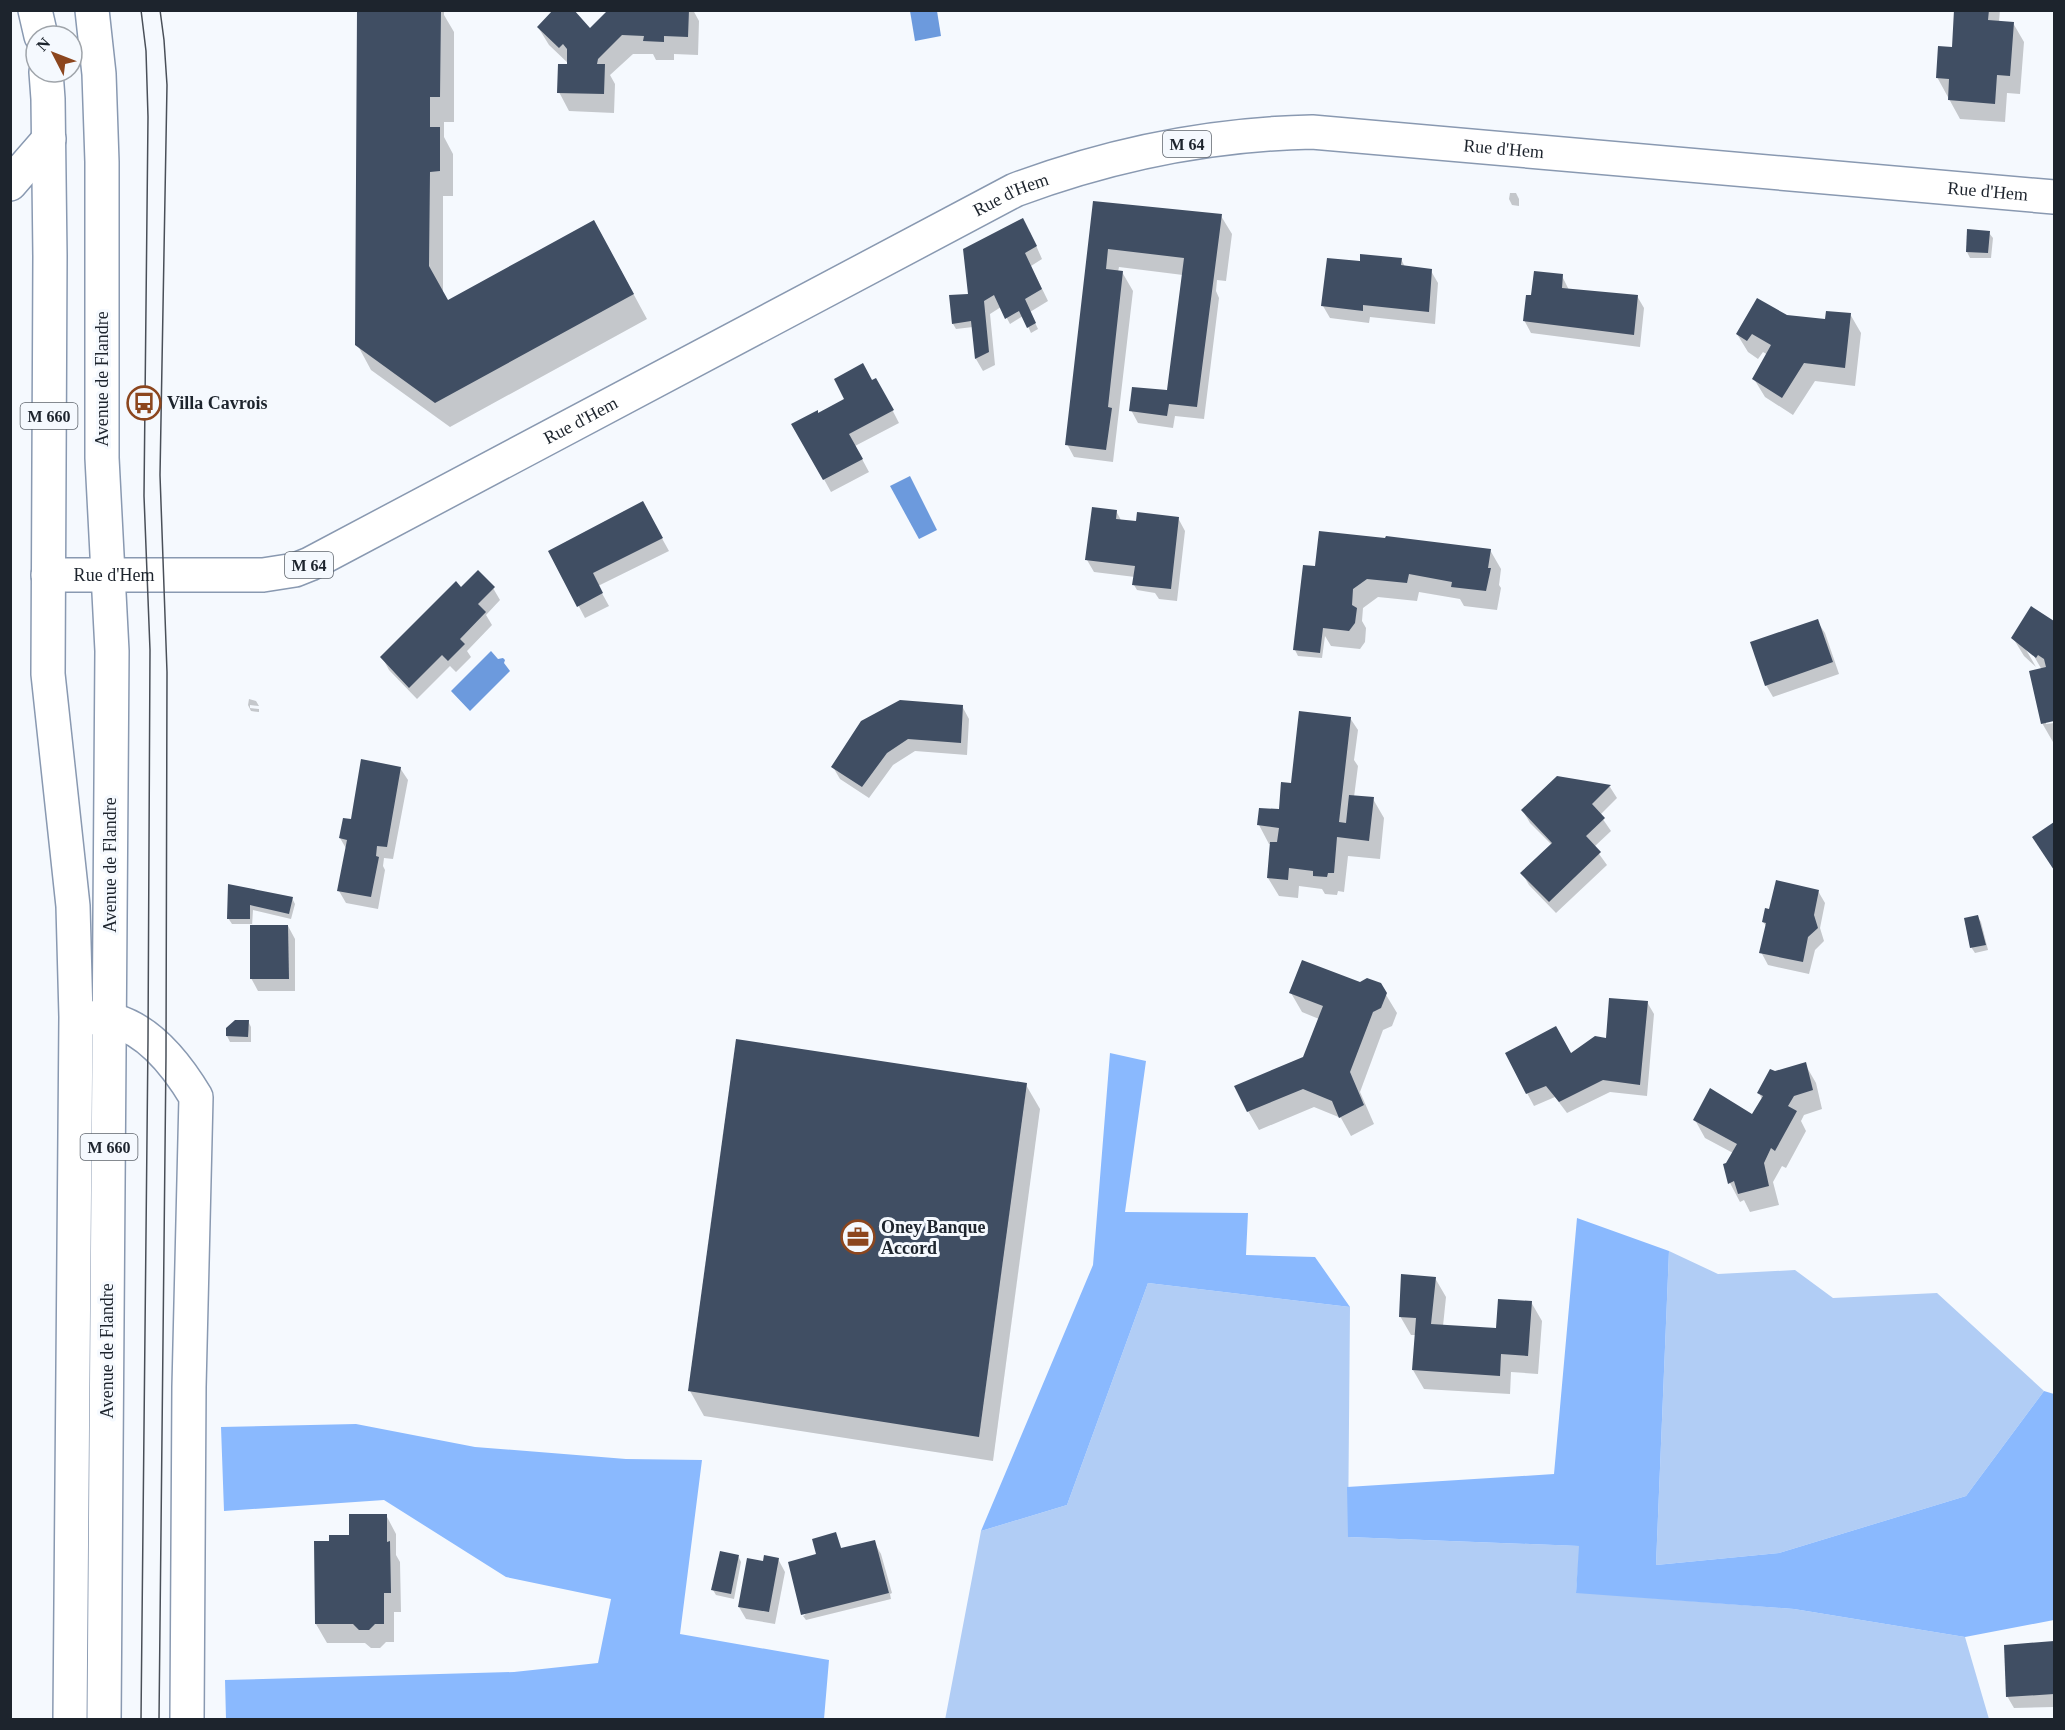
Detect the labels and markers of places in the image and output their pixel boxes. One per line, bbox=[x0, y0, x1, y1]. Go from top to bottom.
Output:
bus stop icon: Villa Cavrois bbox=[126, 385, 162, 421]
place label: Villa Cavrois bbox=[167, 393, 268, 413]
place label: Oney Banque Accord bbox=[881, 1217, 986, 1258]
office icon: Oney Banque Accord bbox=[840, 1219, 876, 1255]

